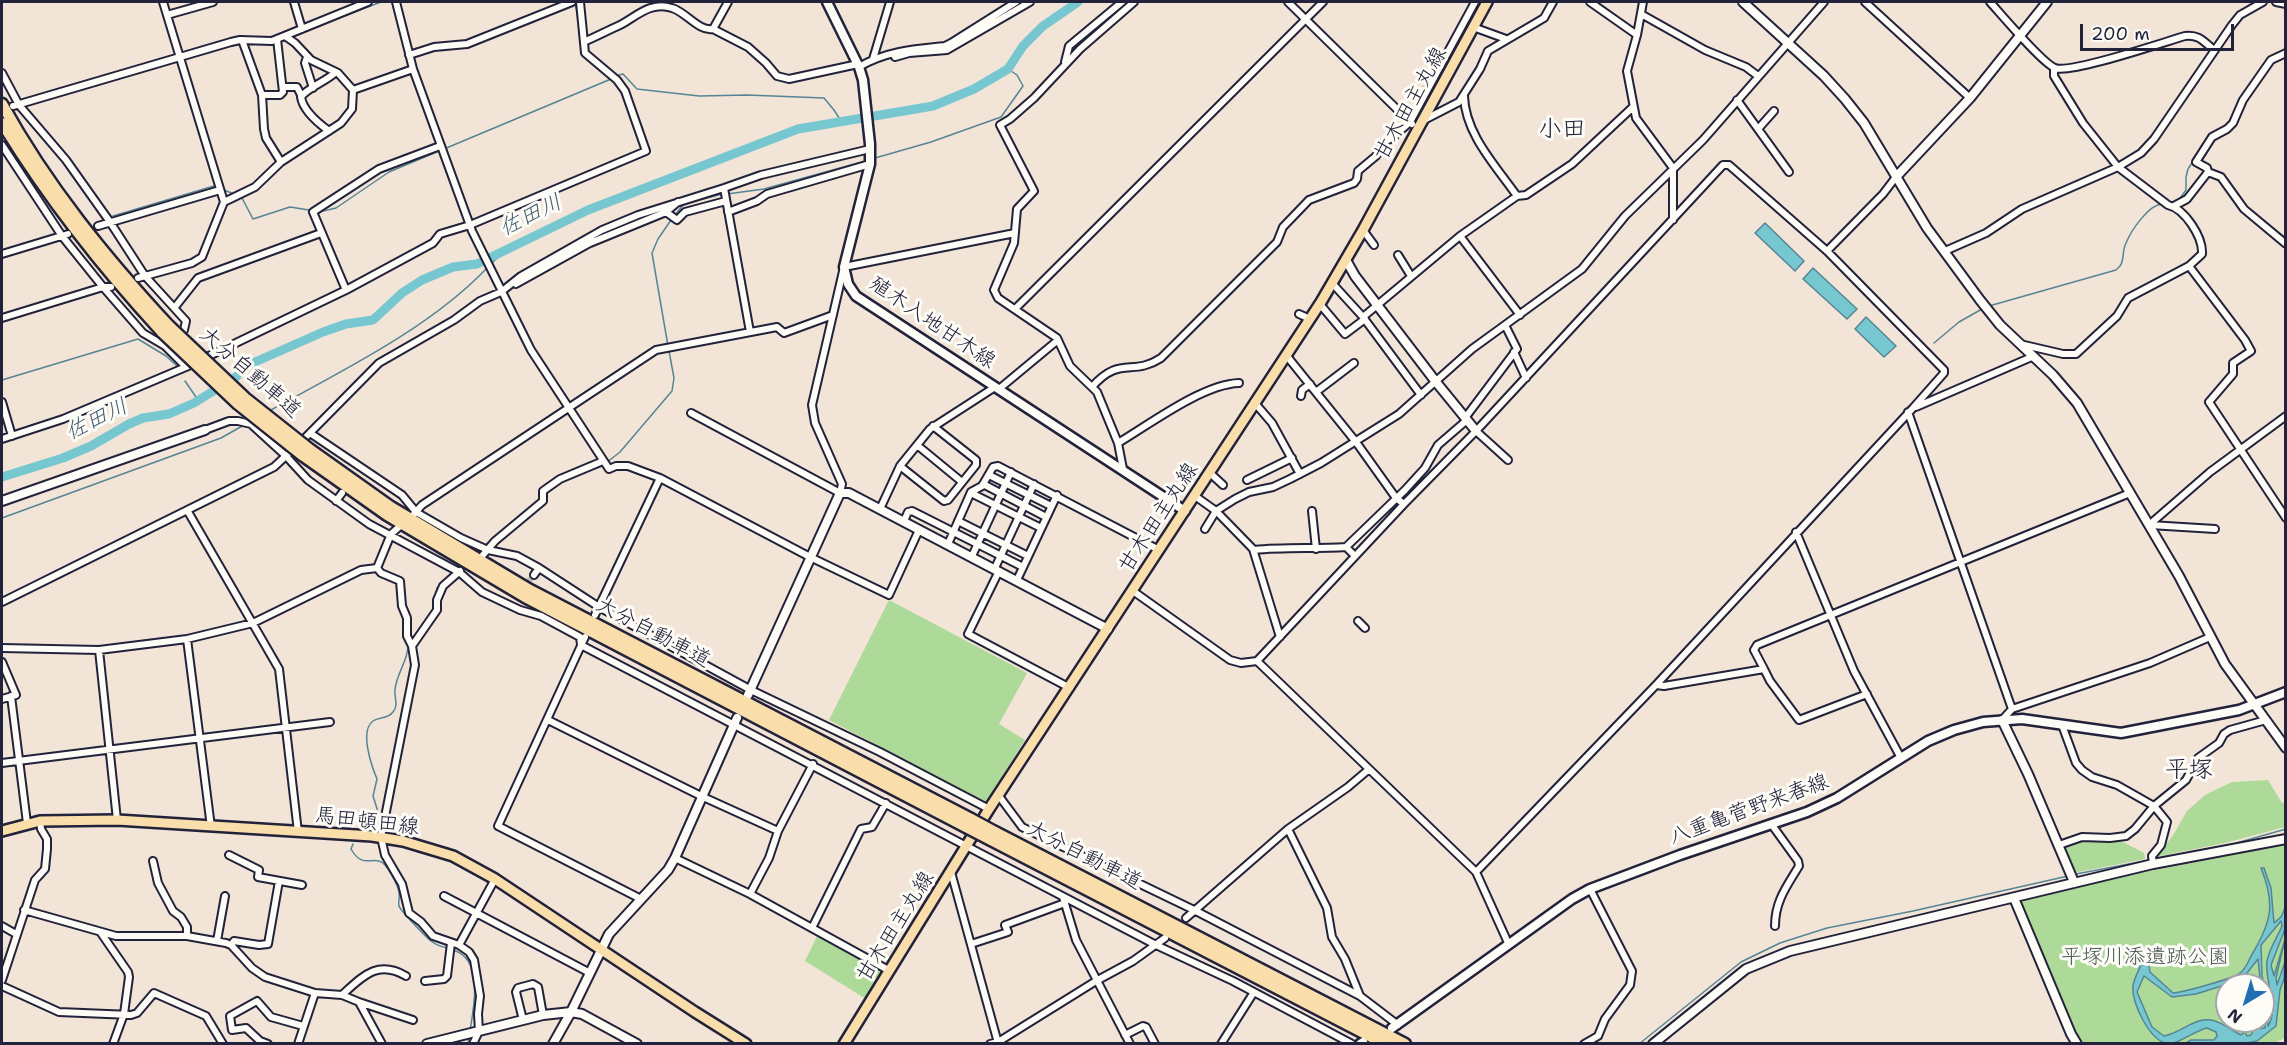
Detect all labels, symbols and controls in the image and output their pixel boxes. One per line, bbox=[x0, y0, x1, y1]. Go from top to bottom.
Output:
scale bar bbox=[2083, 12, 2238, 50]
text: 200 m bbox=[2091, 22, 2150, 46]
street label: 甘木田主丸線 bbox=[1369, 43, 1453, 165]
district label: 小田 bbox=[1538, 116, 1586, 144]
water label: 佐田川 bbox=[496, 190, 566, 242]
street label: 殖木入地甘木線 bbox=[864, 271, 1000, 375]
street label: 大分自動車道 bbox=[194, 322, 306, 424]
water label: 佐田川 bbox=[62, 394, 132, 446]
street label: 甘木田主丸線 bbox=[1114, 458, 1204, 578]
street label: 大分自動車道 bbox=[591, 592, 715, 674]
district label: 平塚 bbox=[2165, 757, 2213, 785]
street label: 八重亀菅野来春線 bbox=[1666, 769, 1832, 851]
street label: 馬田頓田線 bbox=[313, 803, 421, 841]
street label: 大分自動車道 bbox=[1022, 816, 1146, 896]
street label: 甘木田主丸線 bbox=[852, 867, 940, 987]
park label: 平塚川添遺跡公園 bbox=[2061, 945, 2229, 971]
north arrow bbox=[2215, 973, 2275, 1033]
text: N bbox=[2223, 1004, 2246, 1028]

